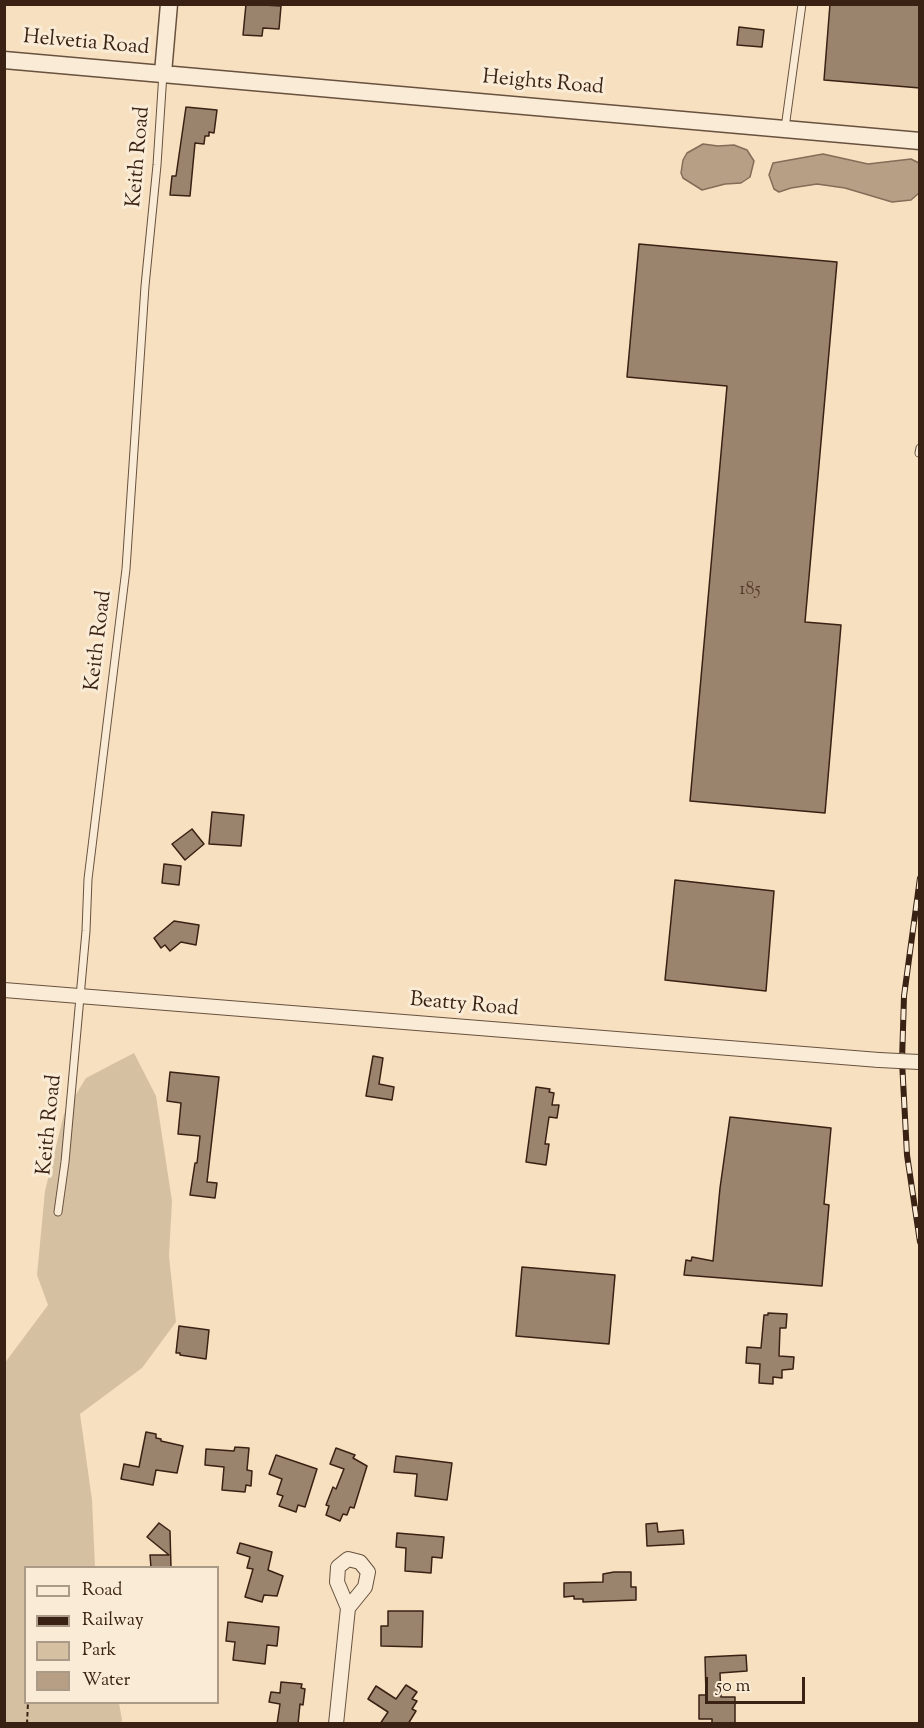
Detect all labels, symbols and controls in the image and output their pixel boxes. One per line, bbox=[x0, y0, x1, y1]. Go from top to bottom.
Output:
street label: Helvetia Road bbox=[22, 26, 150, 62]
street label: Heights Road bbox=[481, 66, 605, 102]
street label: Keith Road bbox=[123, 106, 157, 208]
house number: 185 bbox=[739, 580, 761, 602]
street label: Keith Road bbox=[81, 589, 119, 693]
street label: Beatty Road bbox=[409, 989, 519, 1023]
street label: Keith Road bbox=[33, 1073, 69, 1177]
legend bbox=[24, 1566, 219, 1704]
text: Road bbox=[82, 1578, 122, 1604]
text: Railway bbox=[82, 1608, 144, 1634]
text: Park bbox=[82, 1638, 116, 1664]
scale bar bbox=[708, 1665, 808, 1703]
text: Water bbox=[82, 1668, 130, 1694]
text: 50 m bbox=[716, 1674, 750, 1700]

